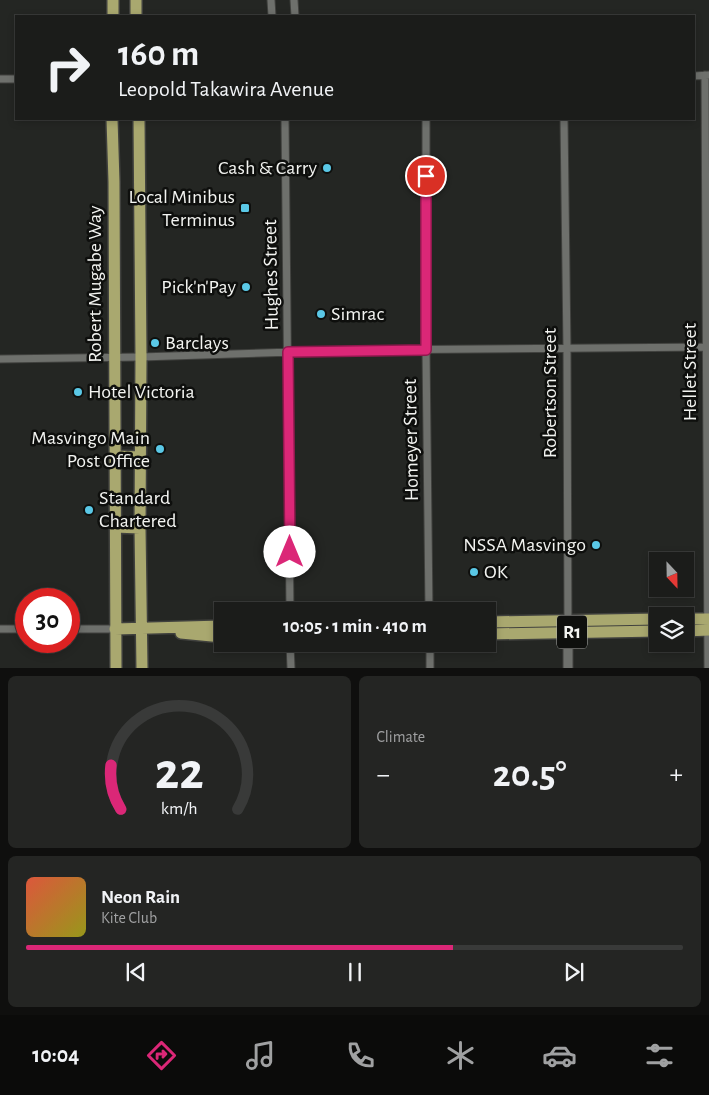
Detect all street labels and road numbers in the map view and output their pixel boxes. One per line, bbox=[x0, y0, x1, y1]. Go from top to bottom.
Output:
street label: Robert Mugabe Way bbox=[85, 205, 105, 363]
street label: Hughes Street bbox=[260, 219, 282, 331]
street label: Hellet Street bbox=[680, 322, 700, 421]
street label: Robertson Street bbox=[540, 327, 560, 458]
street label: Homeyer Street bbox=[400, 378, 422, 501]
road number: R1 bbox=[557, 616, 587, 649]

